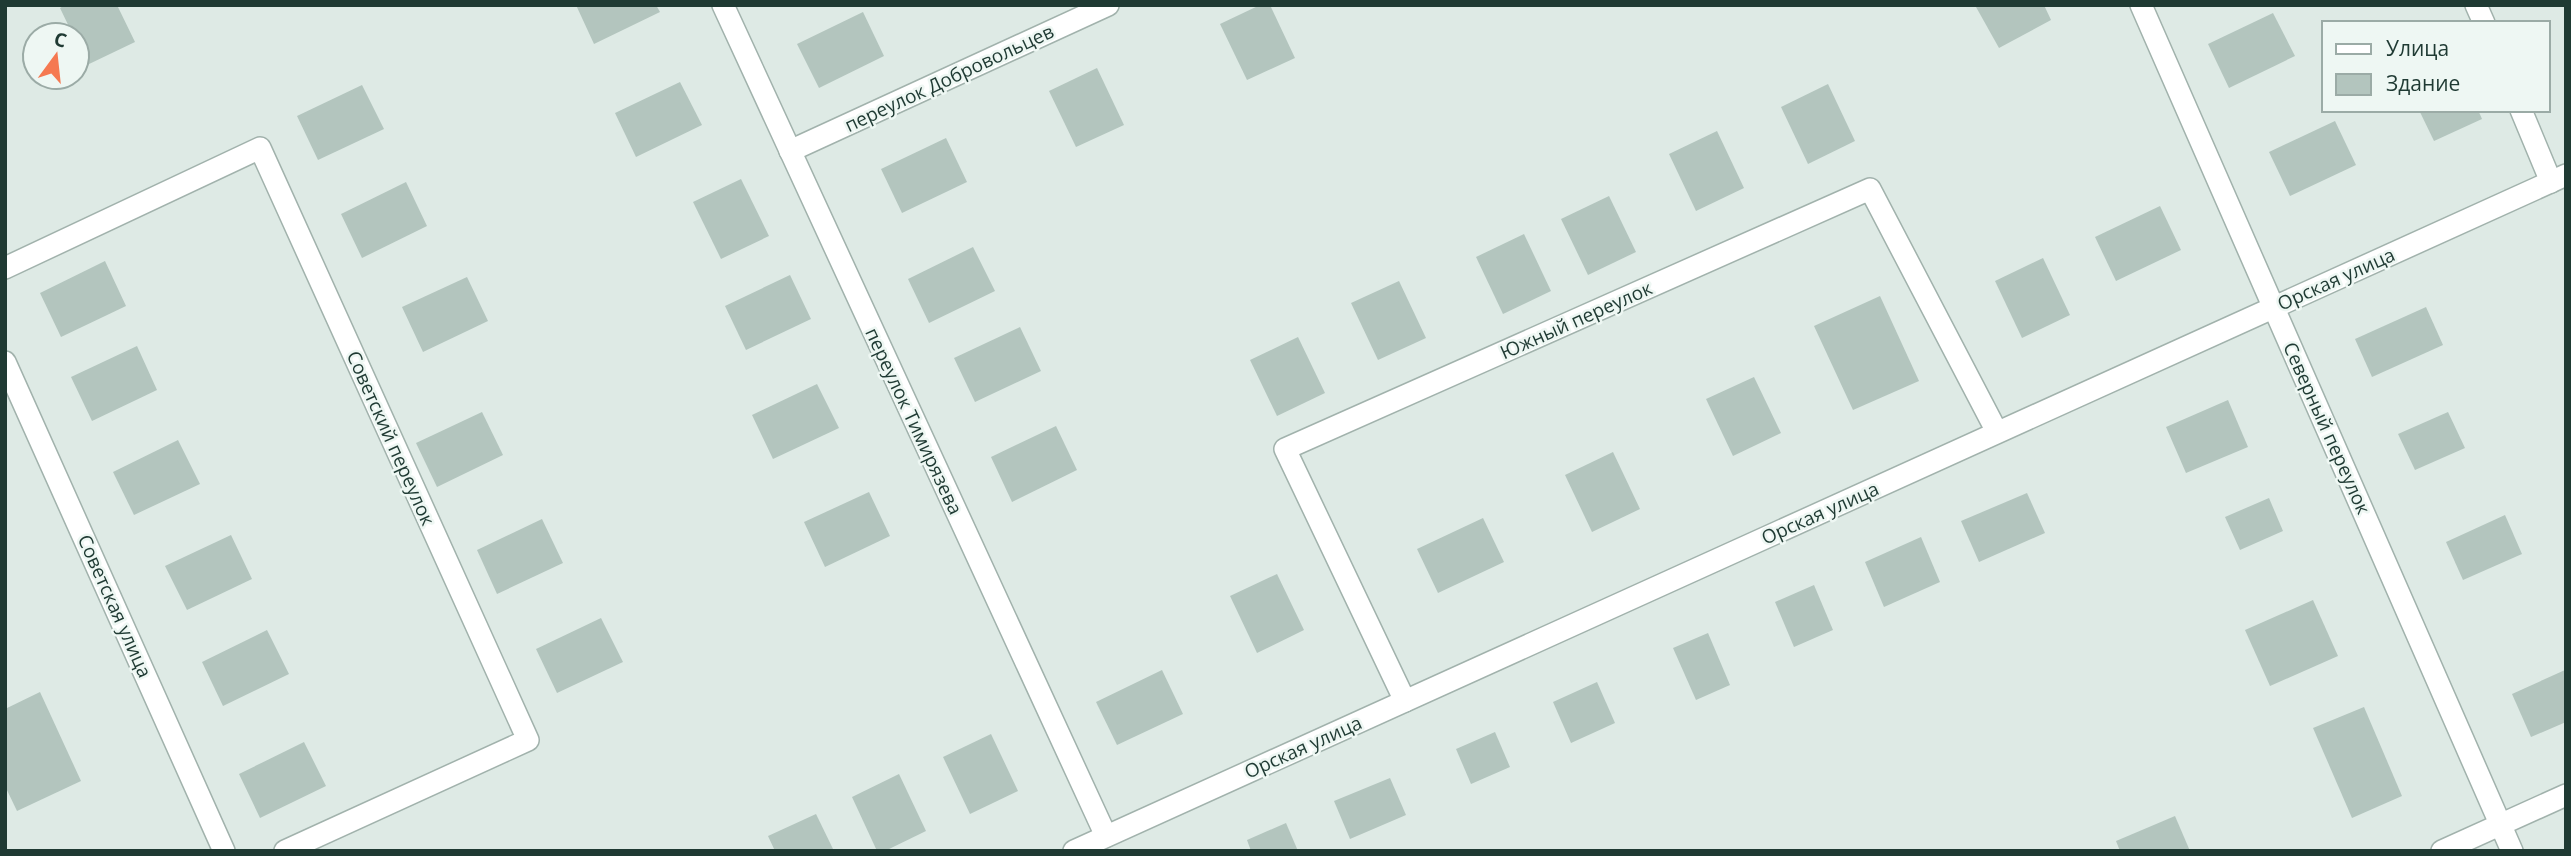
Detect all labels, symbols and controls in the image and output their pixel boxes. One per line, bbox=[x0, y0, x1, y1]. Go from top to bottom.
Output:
street label: переулок Добровольцев bbox=[840, 18, 1058, 138]
north arrow bbox=[21, 21, 91, 91]
legend bbox=[2322, 21, 2550, 112]
text: С bbox=[51, 25, 70, 54]
text: Улица bbox=[2386, 34, 2449, 62]
text: Здание bbox=[2386, 69, 2460, 97]
street label: Орская улица bbox=[2273, 241, 2399, 317]
street label: Южный переулок bbox=[1496, 275, 1656, 365]
street label: переулок Тимирязева bbox=[859, 323, 969, 519]
street label: Северный переулок bbox=[2277, 338, 2377, 518]
street label: Советский переулок bbox=[341, 347, 441, 529]
street label: Орская улица bbox=[1757, 475, 1883, 551]
street label: Советская улица bbox=[72, 530, 158, 682]
street label: Орская улица bbox=[1240, 709, 1366, 785]

